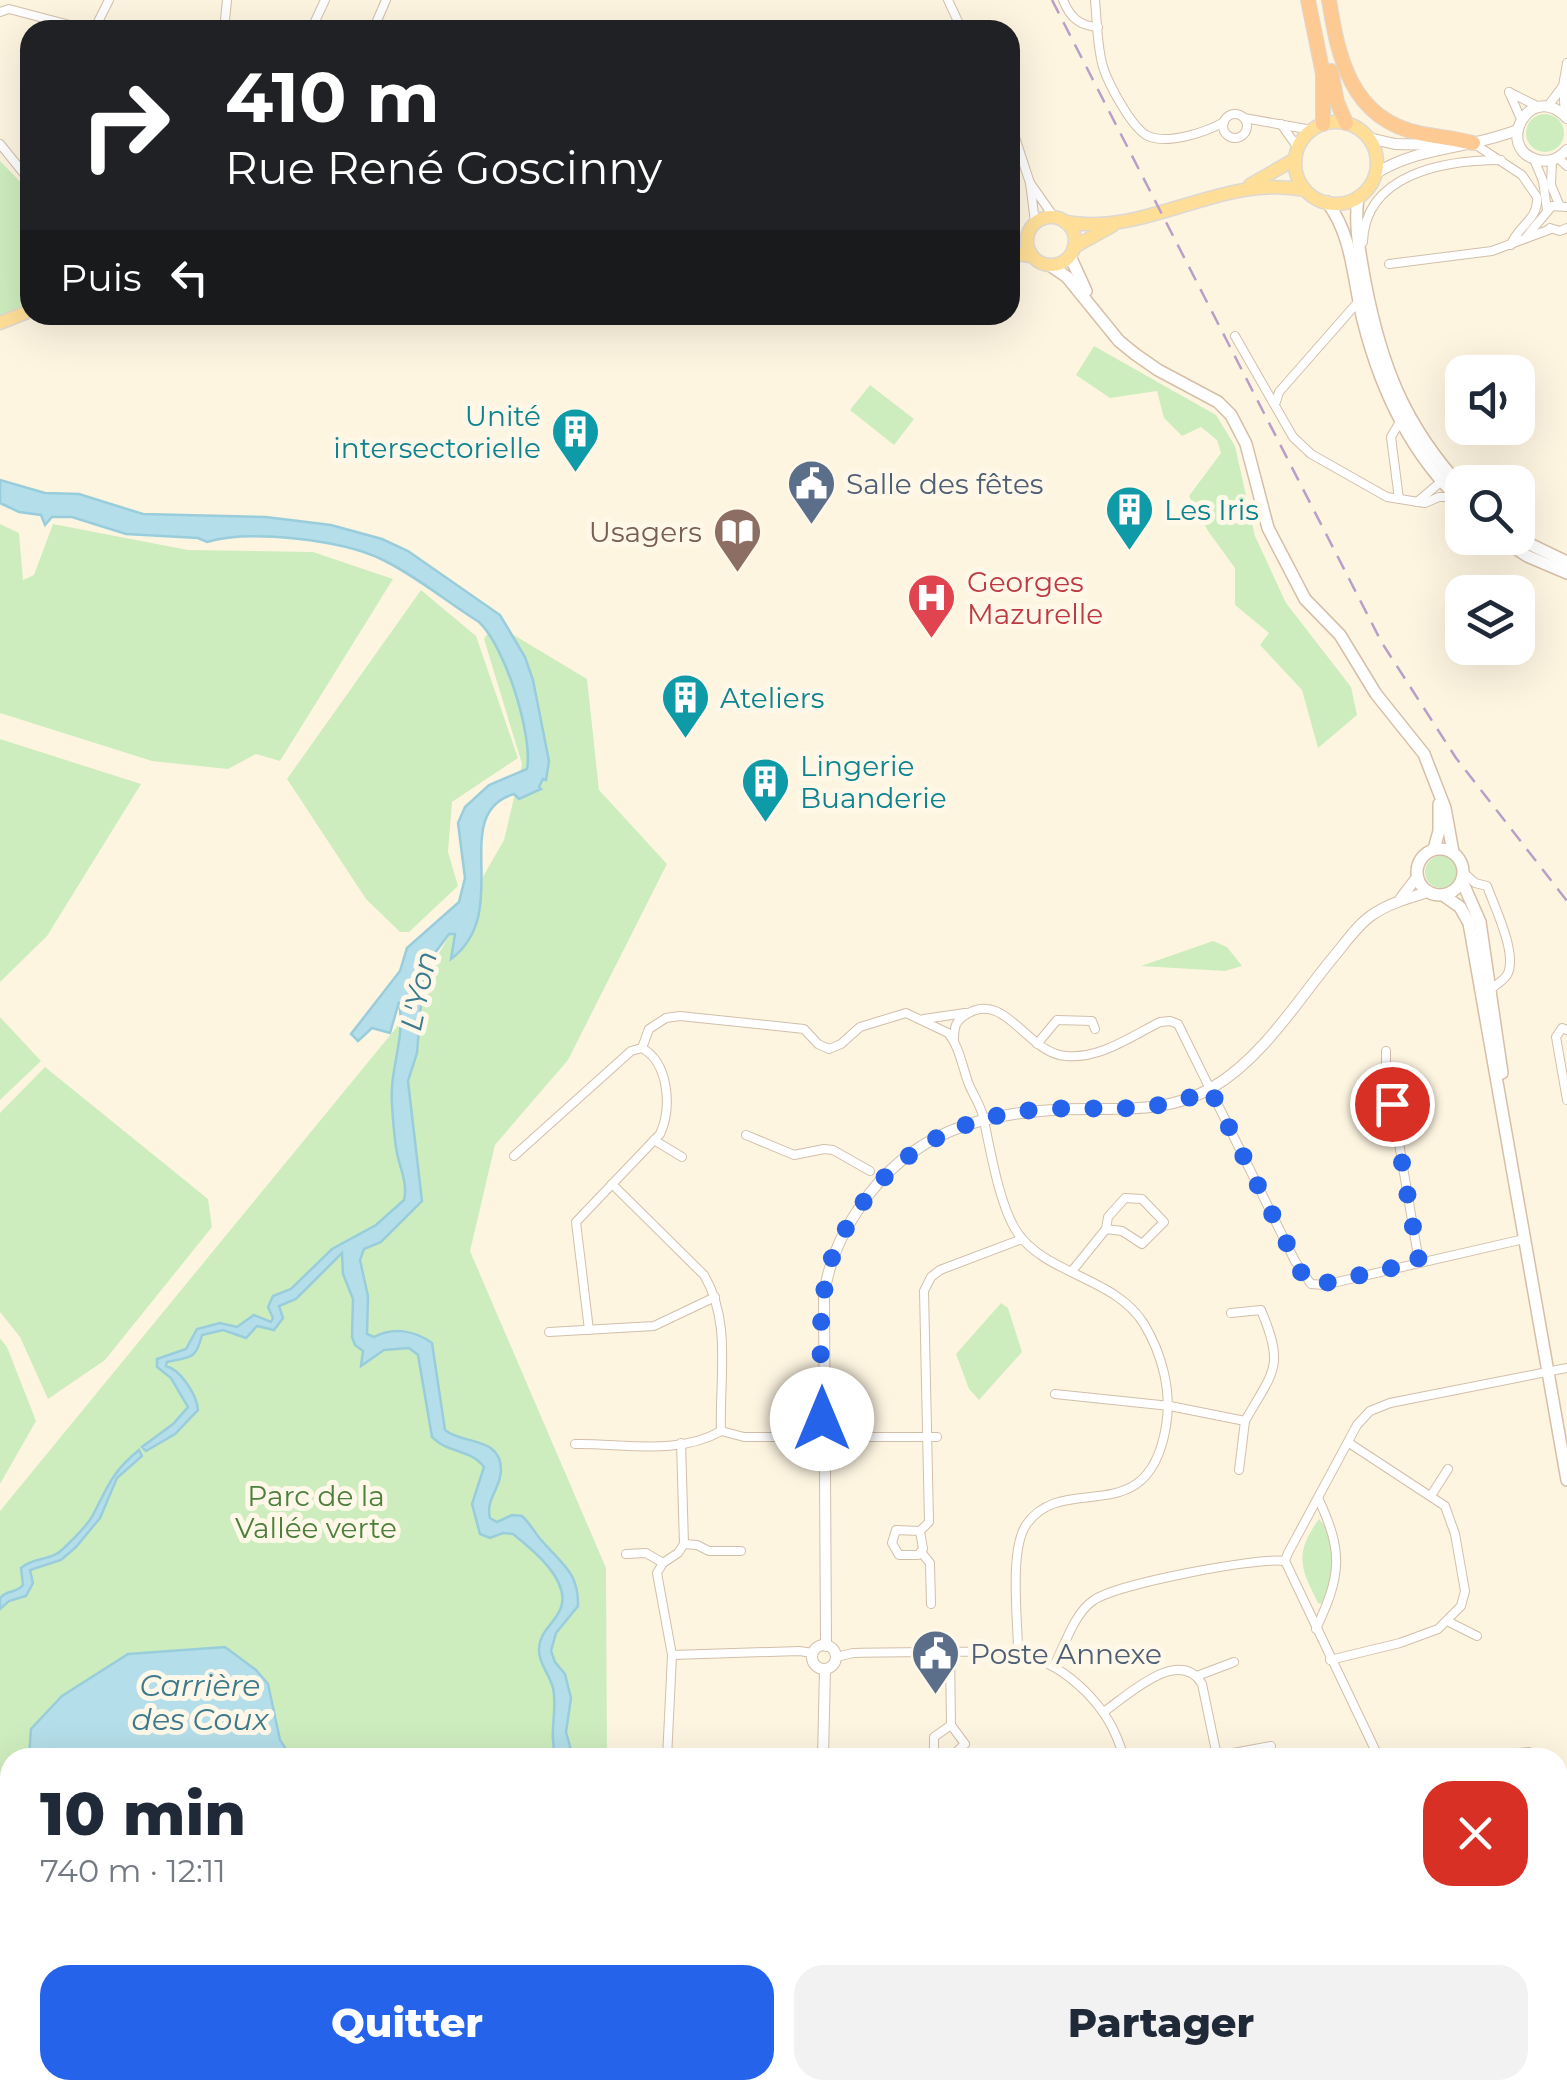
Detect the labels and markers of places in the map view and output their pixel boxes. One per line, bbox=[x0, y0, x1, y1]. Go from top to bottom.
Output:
place label: Unité intersectorielle bbox=[333, 399, 541, 465]
building icon: Unité intersectorielle bbox=[550, 406, 602, 474]
public building icon: Salle des fêtes bbox=[785, 458, 837, 526]
place label: Salle des fêtes bbox=[846, 467, 1044, 501]
building icon: Les Iris bbox=[1103, 484, 1155, 552]
place label: Les Iris bbox=[1164, 493, 1259, 527]
library icon: Usagers bbox=[711, 506, 763, 574]
place label: Usagers bbox=[589, 515, 702, 549]
place label: Georges Mazurelle bbox=[967, 565, 1103, 631]
hospital icon: Georges Mazurelle bbox=[906, 572, 958, 640]
building icon: Ateliers bbox=[659, 672, 711, 740]
place label: Ateliers bbox=[720, 681, 825, 715]
place label: Lingerie Buanderie bbox=[800, 749, 947, 815]
building icon: Lingerie Buanderie bbox=[739, 756, 791, 824]
pin bbox=[1350, 1062, 1435, 1147]
public building icon: Poste Annexe bbox=[909, 1628, 961, 1696]
place label: Poste Annexe bbox=[970, 1637, 1162, 1671]

